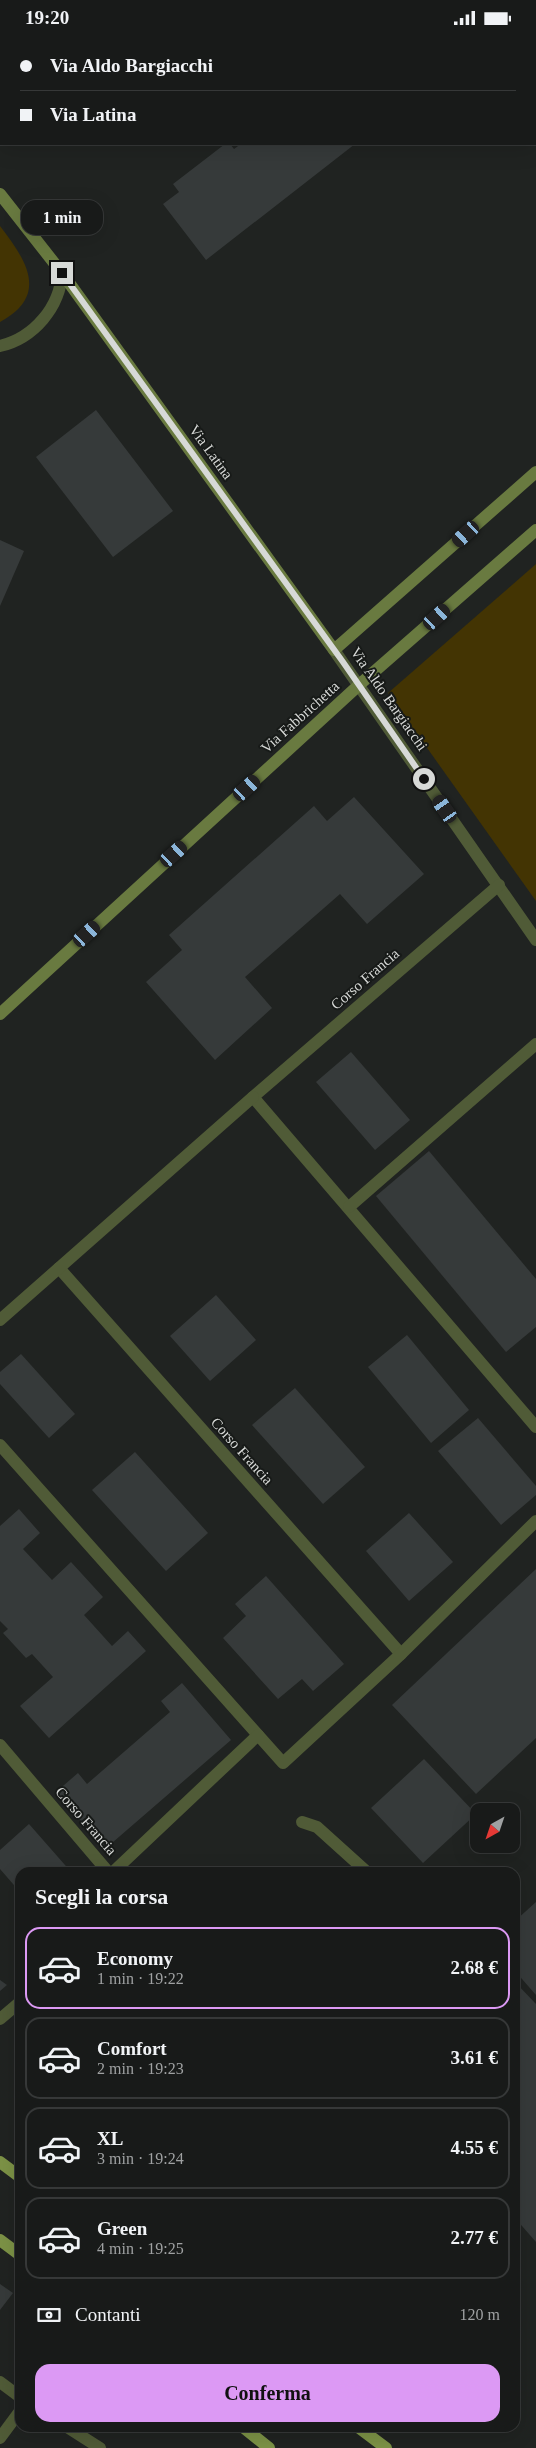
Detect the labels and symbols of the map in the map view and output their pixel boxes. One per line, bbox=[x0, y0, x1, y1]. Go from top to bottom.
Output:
callout: 1 min bbox=[21, 201, 103, 235]
route end bbox=[51, 262, 73, 284]
street label: Via Latina bbox=[186, 422, 236, 482]
car bbox=[449, 518, 482, 550]
car bbox=[420, 601, 453, 633]
street label: Via Aldo Bargiacchi bbox=[347, 644, 431, 754]
street label: Via Fabbrichetta bbox=[258, 678, 343, 756]
route start bbox=[413, 768, 435, 790]
car bbox=[230, 772, 263, 804]
car bbox=[430, 792, 459, 826]
car bbox=[157, 838, 190, 870]
car bbox=[70, 918, 103, 950]
street label: Corso Francia bbox=[328, 945, 402, 1013]
street label: Corso Francia bbox=[208, 1414, 276, 1488]
street label: Corso Francia bbox=[52, 1784, 120, 1858]
north arrow bbox=[470, 1803, 520, 1853]

